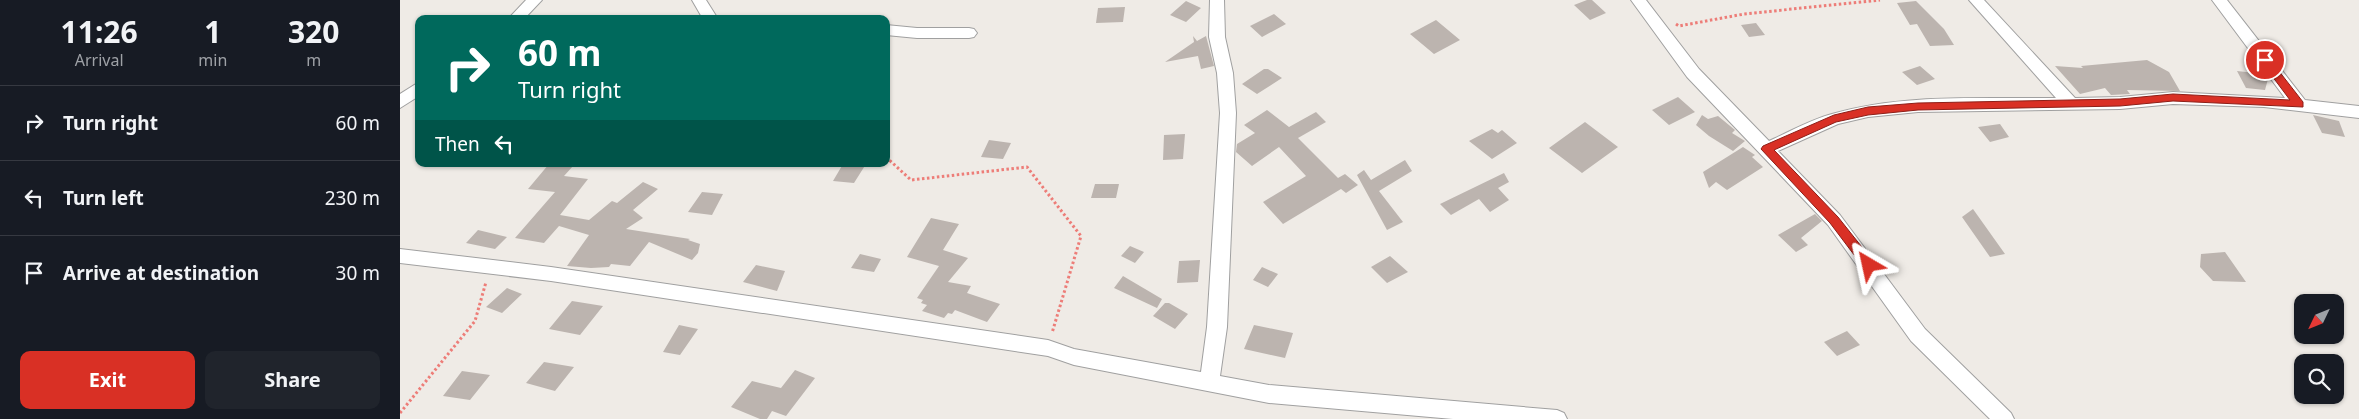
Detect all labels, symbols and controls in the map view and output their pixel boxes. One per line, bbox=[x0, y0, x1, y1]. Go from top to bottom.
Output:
text: 11:26 bbox=[61, 11, 138, 52]
text: 1 bbox=[204, 11, 221, 52]
text: 320 bbox=[288, 11, 339, 52]
text: 60 m bbox=[518, 29, 601, 76]
icon: right bbox=[435, 35, 500, 100]
pin bbox=[2244, 39, 2286, 81]
icon: arrive bbox=[2251, 46, 2279, 74]
text: Arrival bbox=[75, 49, 124, 71]
text: min bbox=[198, 49, 227, 71]
text: m bbox=[306, 49, 321, 71]
text: Turn right bbox=[518, 74, 621, 104]
icon: right bbox=[20, 109, 48, 137]
text: Turn right bbox=[63, 110, 158, 136]
text: 60 m bbox=[336, 110, 380, 136]
icon: left bbox=[490, 130, 518, 158]
text: Then bbox=[435, 131, 480, 157]
icon: left bbox=[20, 184, 48, 212]
text: Turn left bbox=[63, 185, 144, 211]
text: 230 m bbox=[325, 185, 380, 211]
position arrow bbox=[1842, 238, 1894, 290]
icon: arrive bbox=[20, 259, 48, 287]
text: Arrive at destination bbox=[63, 260, 259, 286]
text: 30 m bbox=[336, 260, 380, 286]
north arrow bbox=[2294, 294, 2344, 344]
map controls bbox=[2294, 294, 2344, 404]
button: Exit bbox=[20, 351, 195, 409]
button: Share bbox=[205, 351, 380, 409]
button: search bbox=[2294, 354, 2344, 404]

